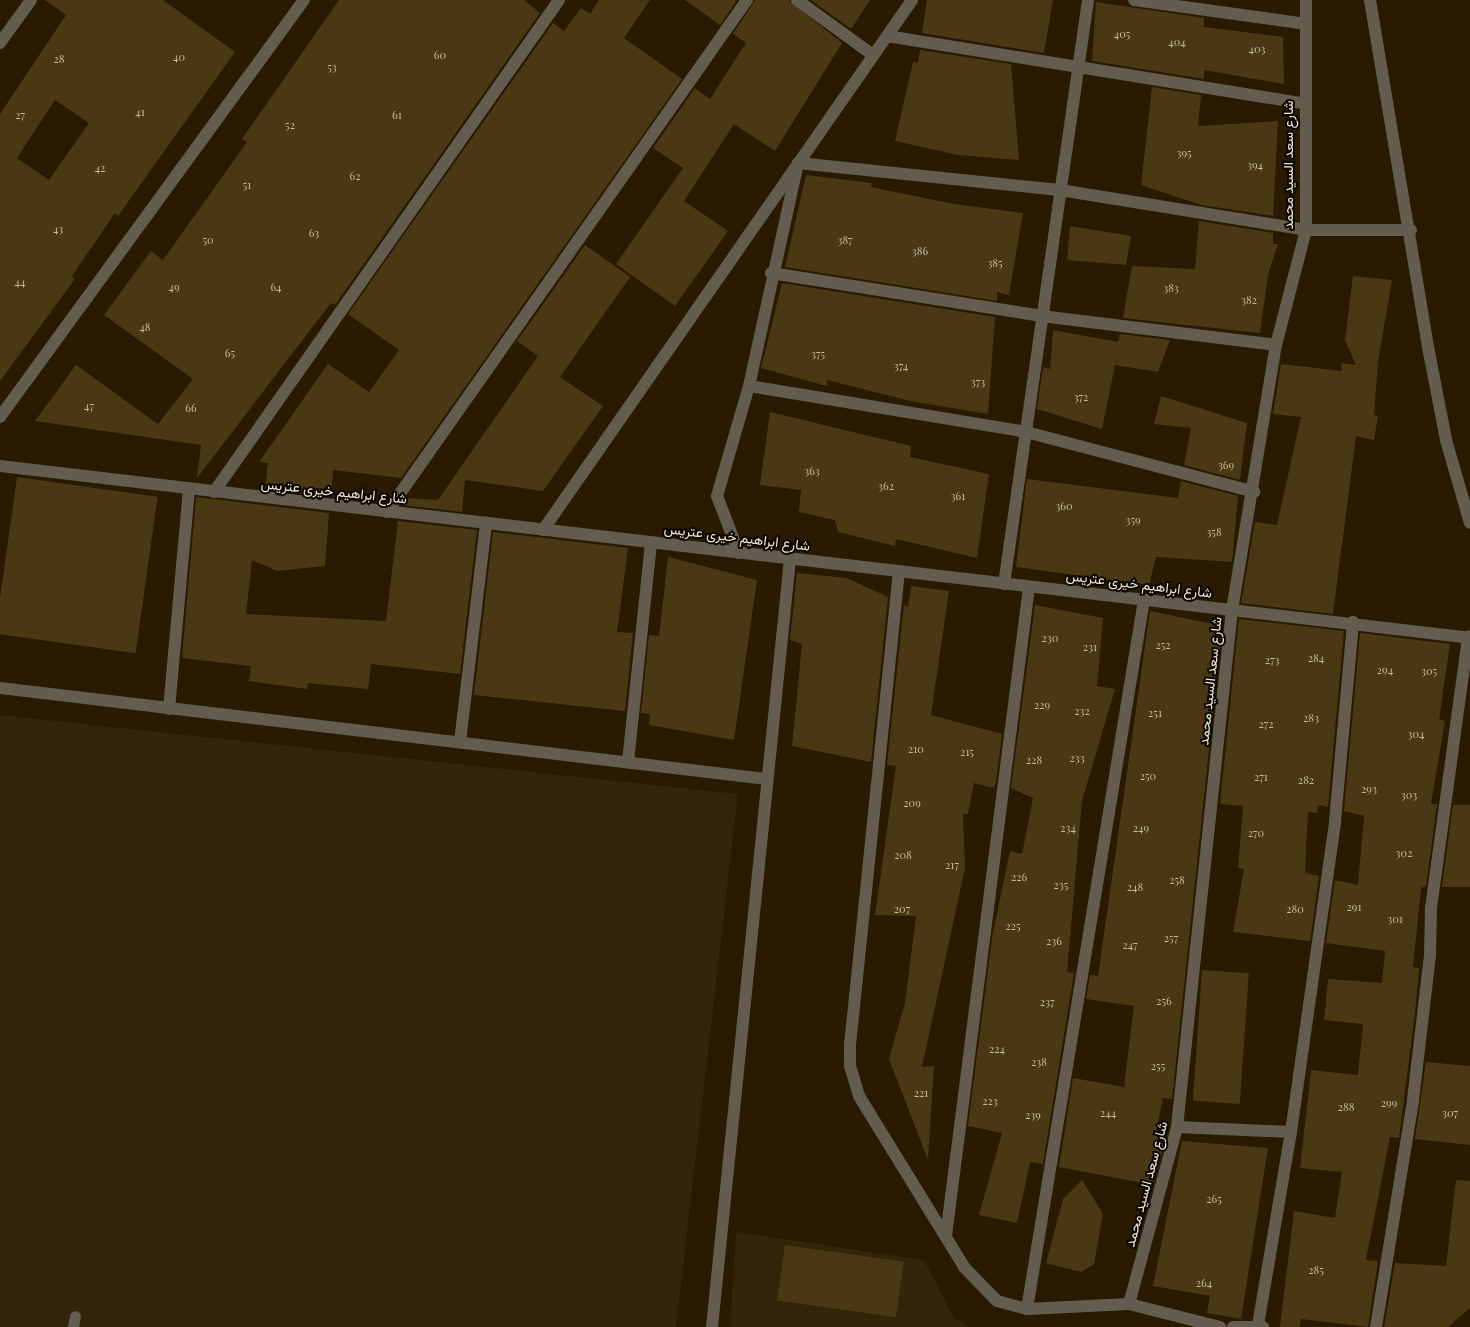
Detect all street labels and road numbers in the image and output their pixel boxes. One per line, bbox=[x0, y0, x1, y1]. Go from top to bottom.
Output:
street label: شارع سعد السيد محمد bbox=[1280, 100, 1296, 230]
street label: شارع ابراهيم خيرى عتريس bbox=[260, 475, 408, 507]
street label: شارع ابراهيم خيرى عتريس bbox=[663, 520, 811, 554]
street label: شارع ابراهيم خيرى عتريس bbox=[1065, 567, 1213, 601]
street label: شارع سعد السيد محمد bbox=[1195, 616, 1225, 746]
street label: شارع سعد السيد محمد bbox=[1121, 1119, 1171, 1249]

